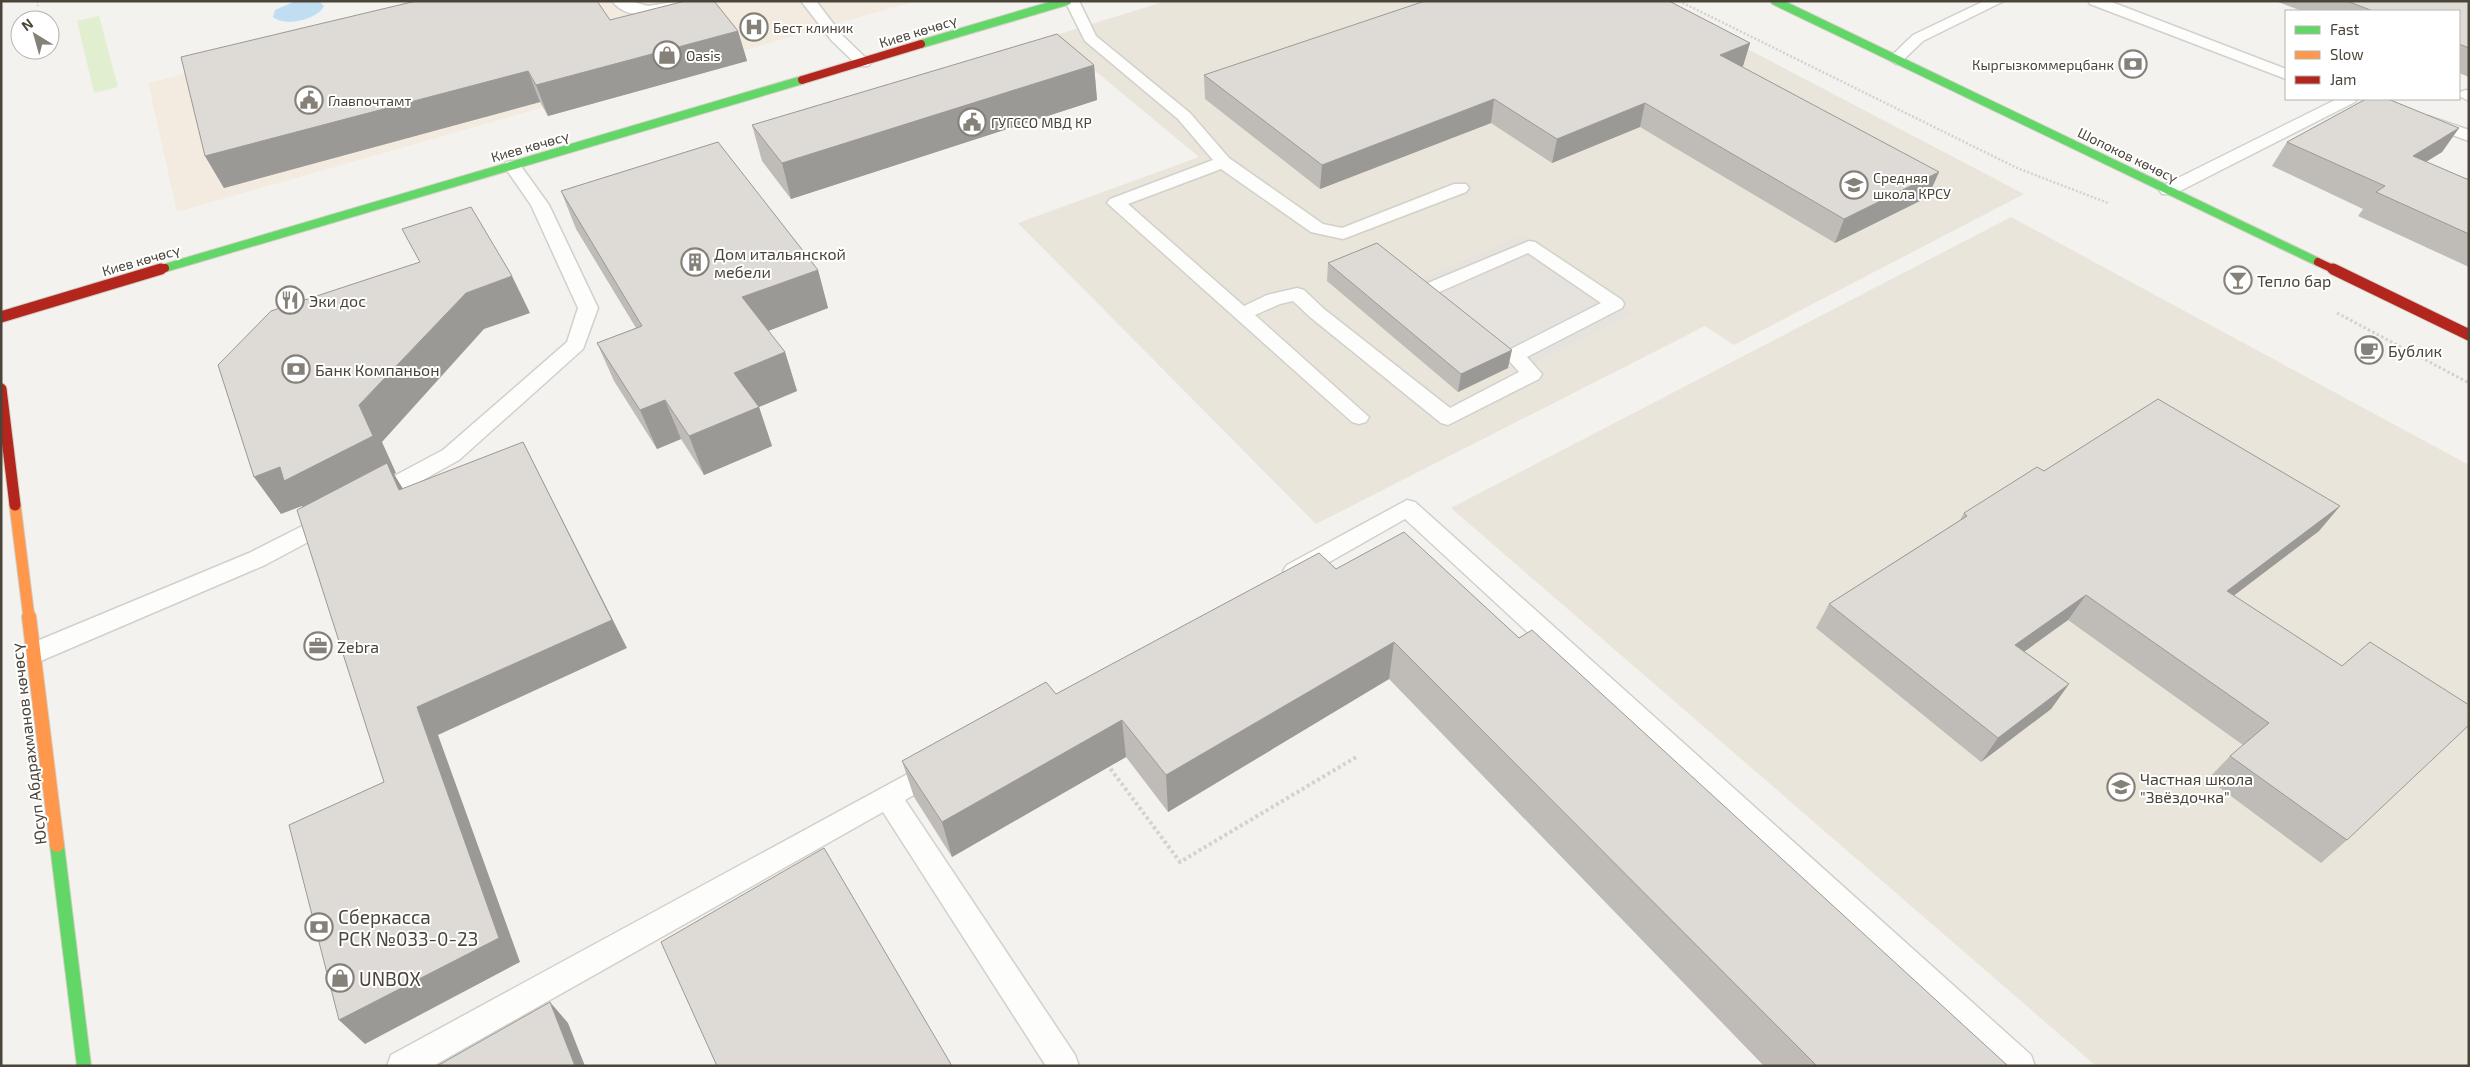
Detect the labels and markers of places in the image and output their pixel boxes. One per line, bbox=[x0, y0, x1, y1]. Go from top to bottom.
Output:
hospital icon: Бест клиник bbox=[739, 12, 769, 42]
place label: Бест клиник bbox=[773, 19, 854, 36]
shop icon: Oasis bbox=[652, 40, 682, 70]
place label: Oasis bbox=[686, 47, 721, 64]
bank icon: Кыргызкоммерцбанк bbox=[2118, 49, 2148, 79]
place label: Кыргызкоммерцбанк bbox=[1972, 56, 2114, 73]
public building icon: Главпочтамт bbox=[294, 85, 324, 115]
place label: Главпочтамт bbox=[328, 92, 411, 109]
public building icon: ГУГССО МВД КР bbox=[957, 107, 987, 137]
place label: ГУГССО МВД КР bbox=[991, 114, 1092, 131]
place label: Средняя школа КРСУ bbox=[1873, 169, 1951, 202]
school or university icon: Средняя школа КРСУ bbox=[1839, 170, 1869, 200]
place label: Дом итальянской мебели bbox=[714, 244, 846, 281]
building icon: Дом итальянской мебели bbox=[680, 247, 710, 277]
bar icon: Тепло бар bbox=[2223, 265, 2253, 295]
place label: Тепло бар bbox=[2257, 271, 2331, 290]
restaurant icon: Эки дос bbox=[275, 285, 305, 315]
place label: Эки дос bbox=[309, 291, 366, 310]
cafe icon: Бублик bbox=[2354, 335, 2384, 365]
place label: Бублик bbox=[2388, 341, 2443, 361]
bank icon: Банк Компаньон bbox=[281, 354, 311, 384]
place label: Банк Компаньон bbox=[315, 360, 440, 379]
office icon: Zebra bbox=[303, 631, 333, 661]
place label: Zebra bbox=[337, 637, 379, 656]
place label: Частная школа "Звёздочка" bbox=[2140, 769, 2253, 806]
school or university icon: Частная школа "Звёздочка" bbox=[2106, 772, 2136, 802]
place label: Сберкасса РСК №033-0-23 bbox=[338, 905, 478, 950]
bank icon: Сберкасса РСК №033-0-23 bbox=[304, 912, 334, 942]
shop icon: UNBOX bbox=[325, 963, 355, 993]
place label: UNBOX bbox=[359, 967, 421, 990]

